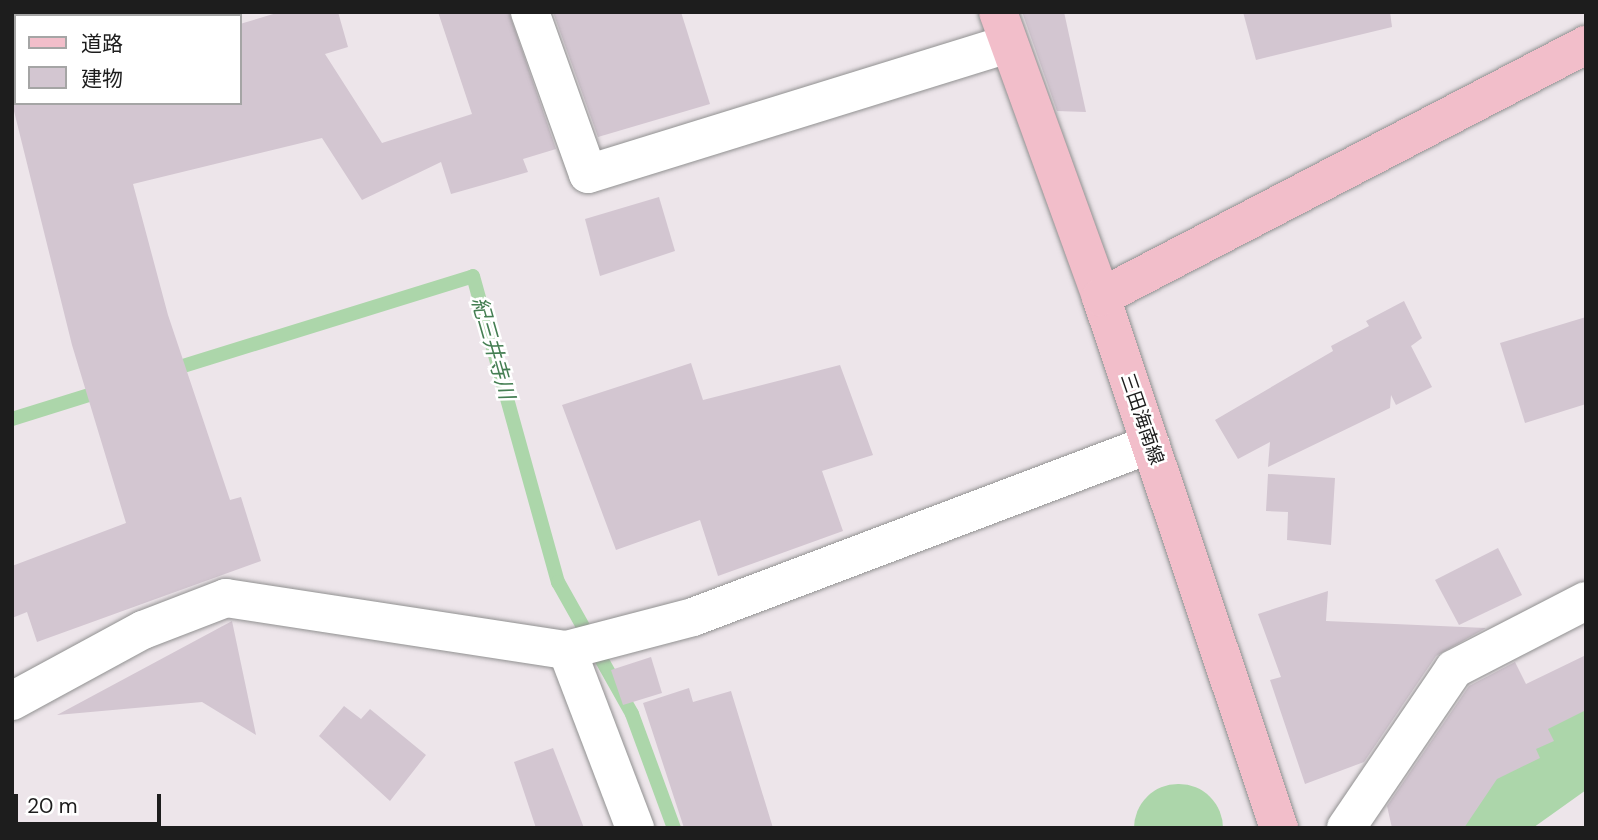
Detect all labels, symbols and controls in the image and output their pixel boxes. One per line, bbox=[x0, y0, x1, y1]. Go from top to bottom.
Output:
legend bbox=[14, 14, 242, 105]
text: 道路 bbox=[81, 30, 123, 58]
text: 建物 bbox=[81, 65, 123, 93]
water label: 紀三井寺川 bbox=[466, 294, 520, 402]
street label: 三田海南線 bbox=[1116, 370, 1168, 468]
scale bar bbox=[18, 780, 164, 824]
text: 20 m bbox=[27, 792, 78, 820]

